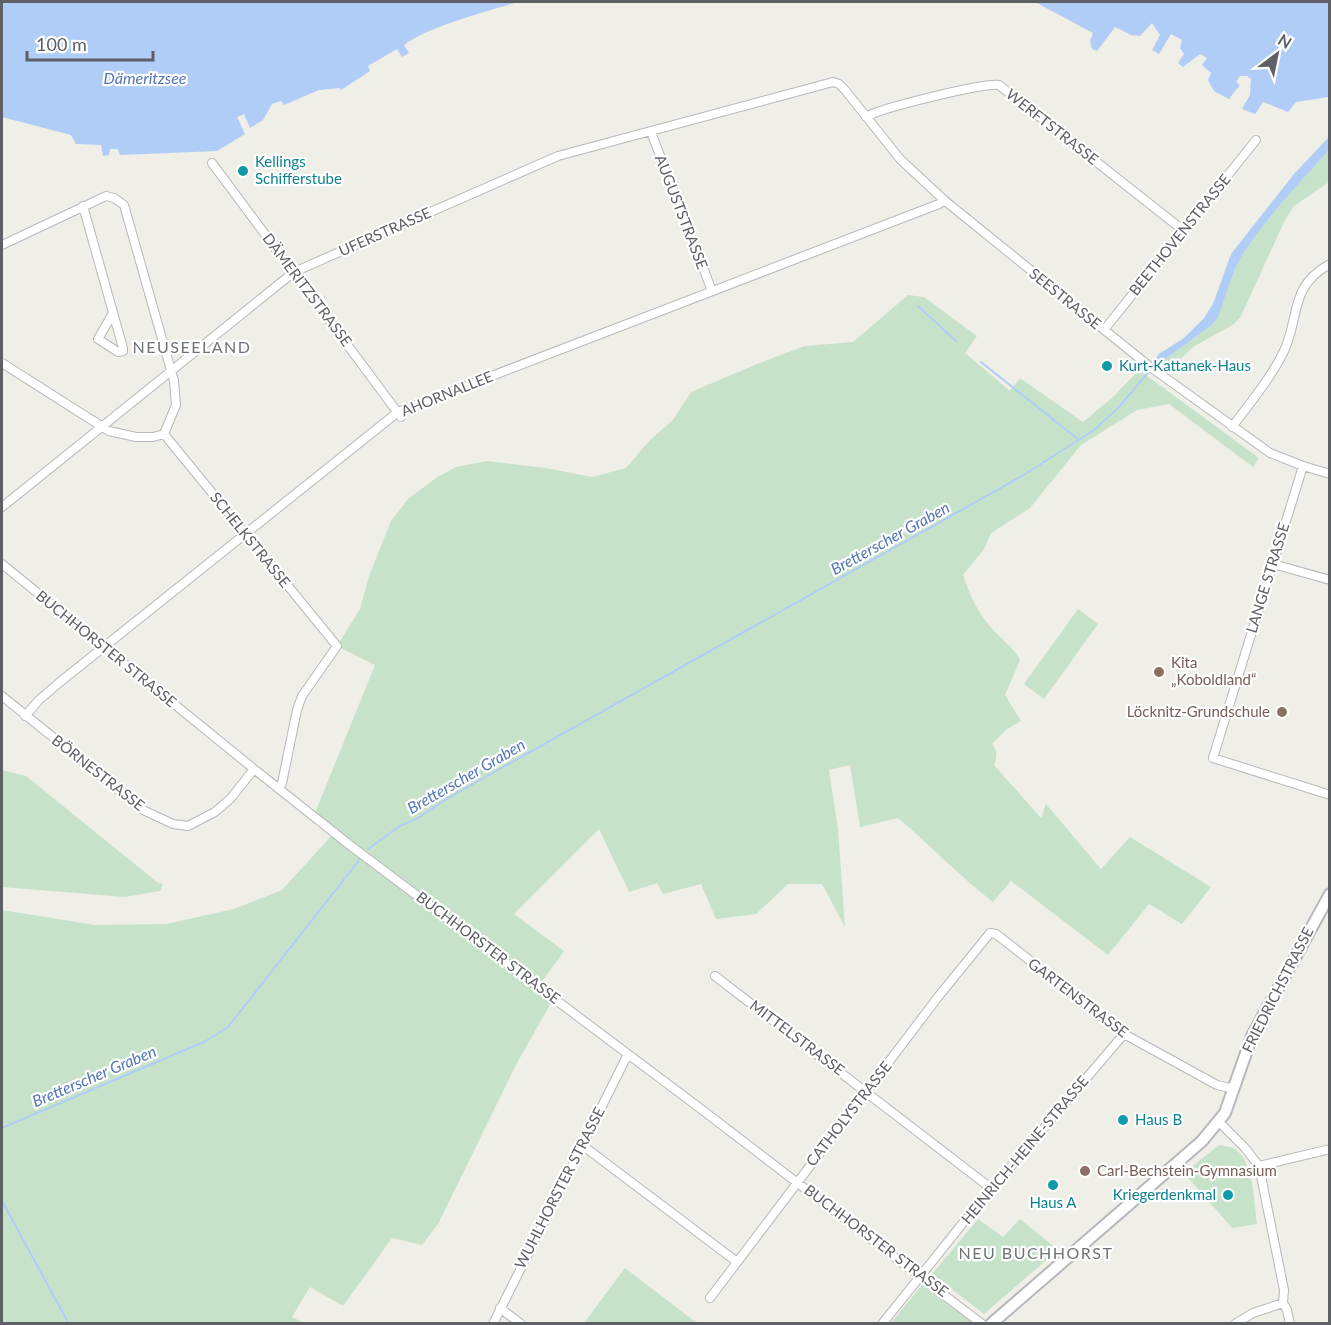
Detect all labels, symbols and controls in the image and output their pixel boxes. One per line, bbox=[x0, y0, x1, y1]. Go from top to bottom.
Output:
scale bar bbox=[27, 24, 153, 62]
north arrow bbox=[1247, 24, 1307, 84]
text: N bbox=[1275, 30, 1295, 52]
text: 100 m bbox=[36, 33, 87, 55]
water label: Dämeritzsee bbox=[104, 68, 187, 87]
street label: WERFTSTRASSE bbox=[1003, 85, 1102, 168]
place label: Kellings Schifferstube bbox=[255, 152, 342, 187]
street label: AUGUSTSTRASSE bbox=[652, 152, 712, 272]
marker: Kellings Schifferstube bbox=[236, 164, 250, 178]
street label: BEETHOVENSTRASSE bbox=[1125, 170, 1234, 299]
street label: UFERSTRASSE bbox=[336, 203, 434, 259]
street label: DÄMERITZSTRASSE bbox=[259, 229, 356, 349]
street label: SEESTRASSE bbox=[1026, 264, 1105, 333]
district label: NEUSEELAND bbox=[133, 337, 251, 356]
place label: Kurt-Kattanek-Haus bbox=[1119, 356, 1251, 374]
marker: Kurt-Kattanek-Haus bbox=[1100, 359, 1114, 373]
street label: AHORNALLEE bbox=[398, 366, 495, 420]
street label: SCHELKSTRASSE bbox=[207, 488, 295, 591]
water label: Bretterscher Graben bbox=[827, 497, 952, 578]
street label: LANGE STRASSE bbox=[1242, 520, 1292, 635]
street label: BUCHHORSTER STRASSE bbox=[33, 586, 180, 710]
place label: Kita „Koboldland“ bbox=[1171, 653, 1256, 688]
marker: Kita „Koboldland“ bbox=[1152, 665, 1166, 679]
place label: Löcknitz-Grundschule bbox=[1127, 702, 1270, 720]
marker: Löcknitz-Grundschule bbox=[1275, 705, 1289, 719]
street label: BÖRNESTRASSE bbox=[49, 730, 149, 814]
water label: Bretterscher Graben bbox=[403, 734, 528, 817]
street label: BUCHHORSTER STRASSE bbox=[413, 887, 564, 1007]
street label: FRIEDRICHSTRASSE bbox=[1238, 924, 1317, 1055]
street label: GARTENSTRASSE bbox=[1025, 954, 1132, 1041]
street label: MITTELSTRASSE bbox=[747, 996, 848, 1079]
water label: Bretterscher Graben bbox=[29, 1041, 159, 1110]
street label: CATHOLYSTRASSE bbox=[802, 1057, 895, 1169]
street label: HEINRICH-HEINE-STRASSE bbox=[957, 1072, 1092, 1227]
street label: WUHLHORSTER STRASSE bbox=[510, 1104, 608, 1271]
place label: Haus B bbox=[1135, 1110, 1182, 1128]
marker: Haus B bbox=[1116, 1113, 1130, 1127]
place label: Carl-Bechstein-Gymnasium bbox=[1097, 1161, 1277, 1179]
marker: Carl-Bechstein-Gymnasium bbox=[1078, 1164, 1092, 1178]
marker: Haus A bbox=[1046, 1178, 1060, 1192]
street label: BUCHHORSTER STRASSE bbox=[801, 1180, 952, 1300]
place label: Kriegerdenkmal bbox=[1113, 1185, 1216, 1203]
marker: Kriegerdenkmal bbox=[1221, 1188, 1235, 1202]
place label: Haus A bbox=[1029, 1193, 1077, 1211]
district label: NEU BUCHHORST bbox=[958, 1243, 1114, 1262]

